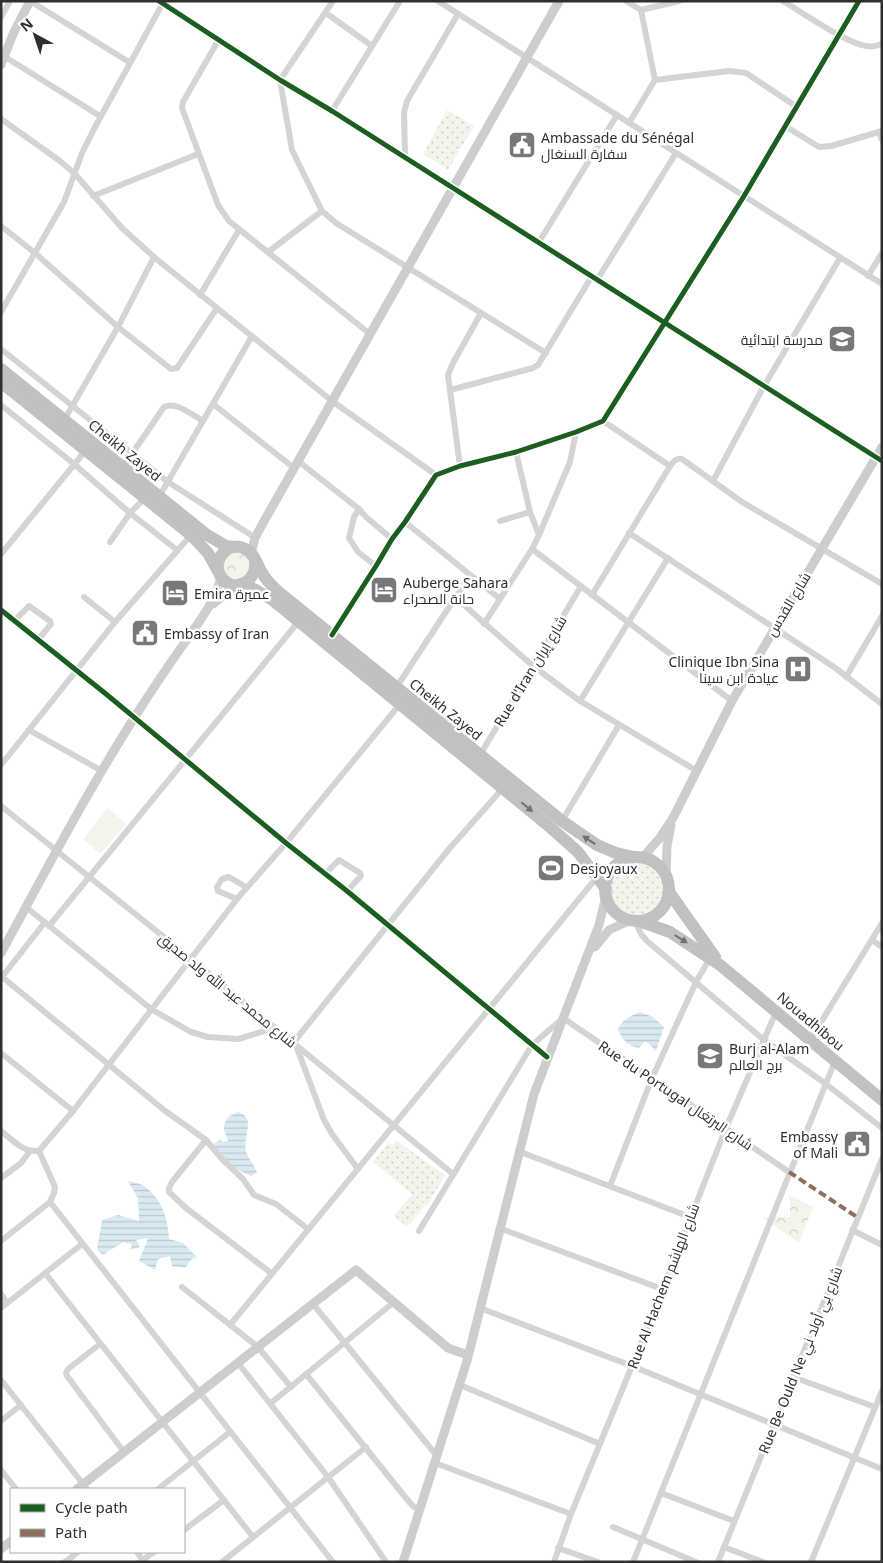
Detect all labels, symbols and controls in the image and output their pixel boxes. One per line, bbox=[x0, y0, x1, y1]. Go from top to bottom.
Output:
north arrow bbox=[10, 10, 60, 60]
text: N bbox=[16, 14, 37, 36]
place label: Ambassade du Sénégal سفارة السنغال bbox=[541, 128, 694, 163]
public building icon: Ambassade du Sénégal سفارة السنغال bbox=[507, 130, 537, 160]
school or university icon: مدرسة ابتدائية bbox=[827, 324, 857, 354]
place label: مدرسة ابتدائية bbox=[741, 330, 823, 349]
street label: Cheikh Zayed bbox=[85, 415, 165, 485]
street label: شارع القدس bbox=[761, 568, 815, 640]
place label: Auberge Sahara حانة الصحراء bbox=[403, 573, 508, 608]
hotel icon: Auberge Sahara حانة الصحراء bbox=[369, 575, 399, 605]
hotel icon: Emira عميرة bbox=[160, 578, 190, 608]
place label: Emira عميرة bbox=[194, 584, 270, 603]
street label: Rue d'Iran شارع إيران bbox=[489, 612, 571, 730]
public building icon: Embassy of Iran bbox=[130, 618, 160, 648]
place label: Embassy of Iran bbox=[164, 624, 269, 643]
place label: Clinique Ibn Sina عيادة ابن سينا bbox=[668, 652, 779, 687]
hospital icon: Clinique Ibn Sina عيادة ابن سينا bbox=[783, 654, 813, 684]
street label: Cheikh Zayed bbox=[406, 674, 486, 744]
one-way arrow bbox=[521, 802, 534, 813]
one-way arrow bbox=[583, 835, 596, 845]
sports icon: Desjoyaux bbox=[536, 853, 566, 883]
place label: Desjoyaux bbox=[570, 859, 638, 878]
street label: شارع محمد عبد الله ولد صديق bbox=[155, 928, 301, 1052]
one-way arrow bbox=[675, 935, 688, 944]
street label: Nouadhibou bbox=[773, 987, 849, 1055]
street label: Rue du Portugal شارع البرتغال bbox=[595, 1036, 757, 1154]
place label: Burj al-Alam برج العالم bbox=[729, 1039, 809, 1075]
school or university icon: Burj al-Alam برج العالم bbox=[695, 1041, 725, 1071]
place label: Embassy of Mali bbox=[780, 1127, 839, 1162]
public building icon: Embassy of Mali bbox=[842, 1129, 872, 1159]
street label: Rue Al Hachem شارع الهاشم bbox=[623, 1200, 704, 1372]
street label: Rue Be Ould Ne شارع بي أولد ني bbox=[754, 1264, 849, 1457]
legend bbox=[10, 1488, 185, 1553]
text: Cycle path bbox=[55, 1497, 128, 1517]
text: Path bbox=[55, 1522, 87, 1542]

